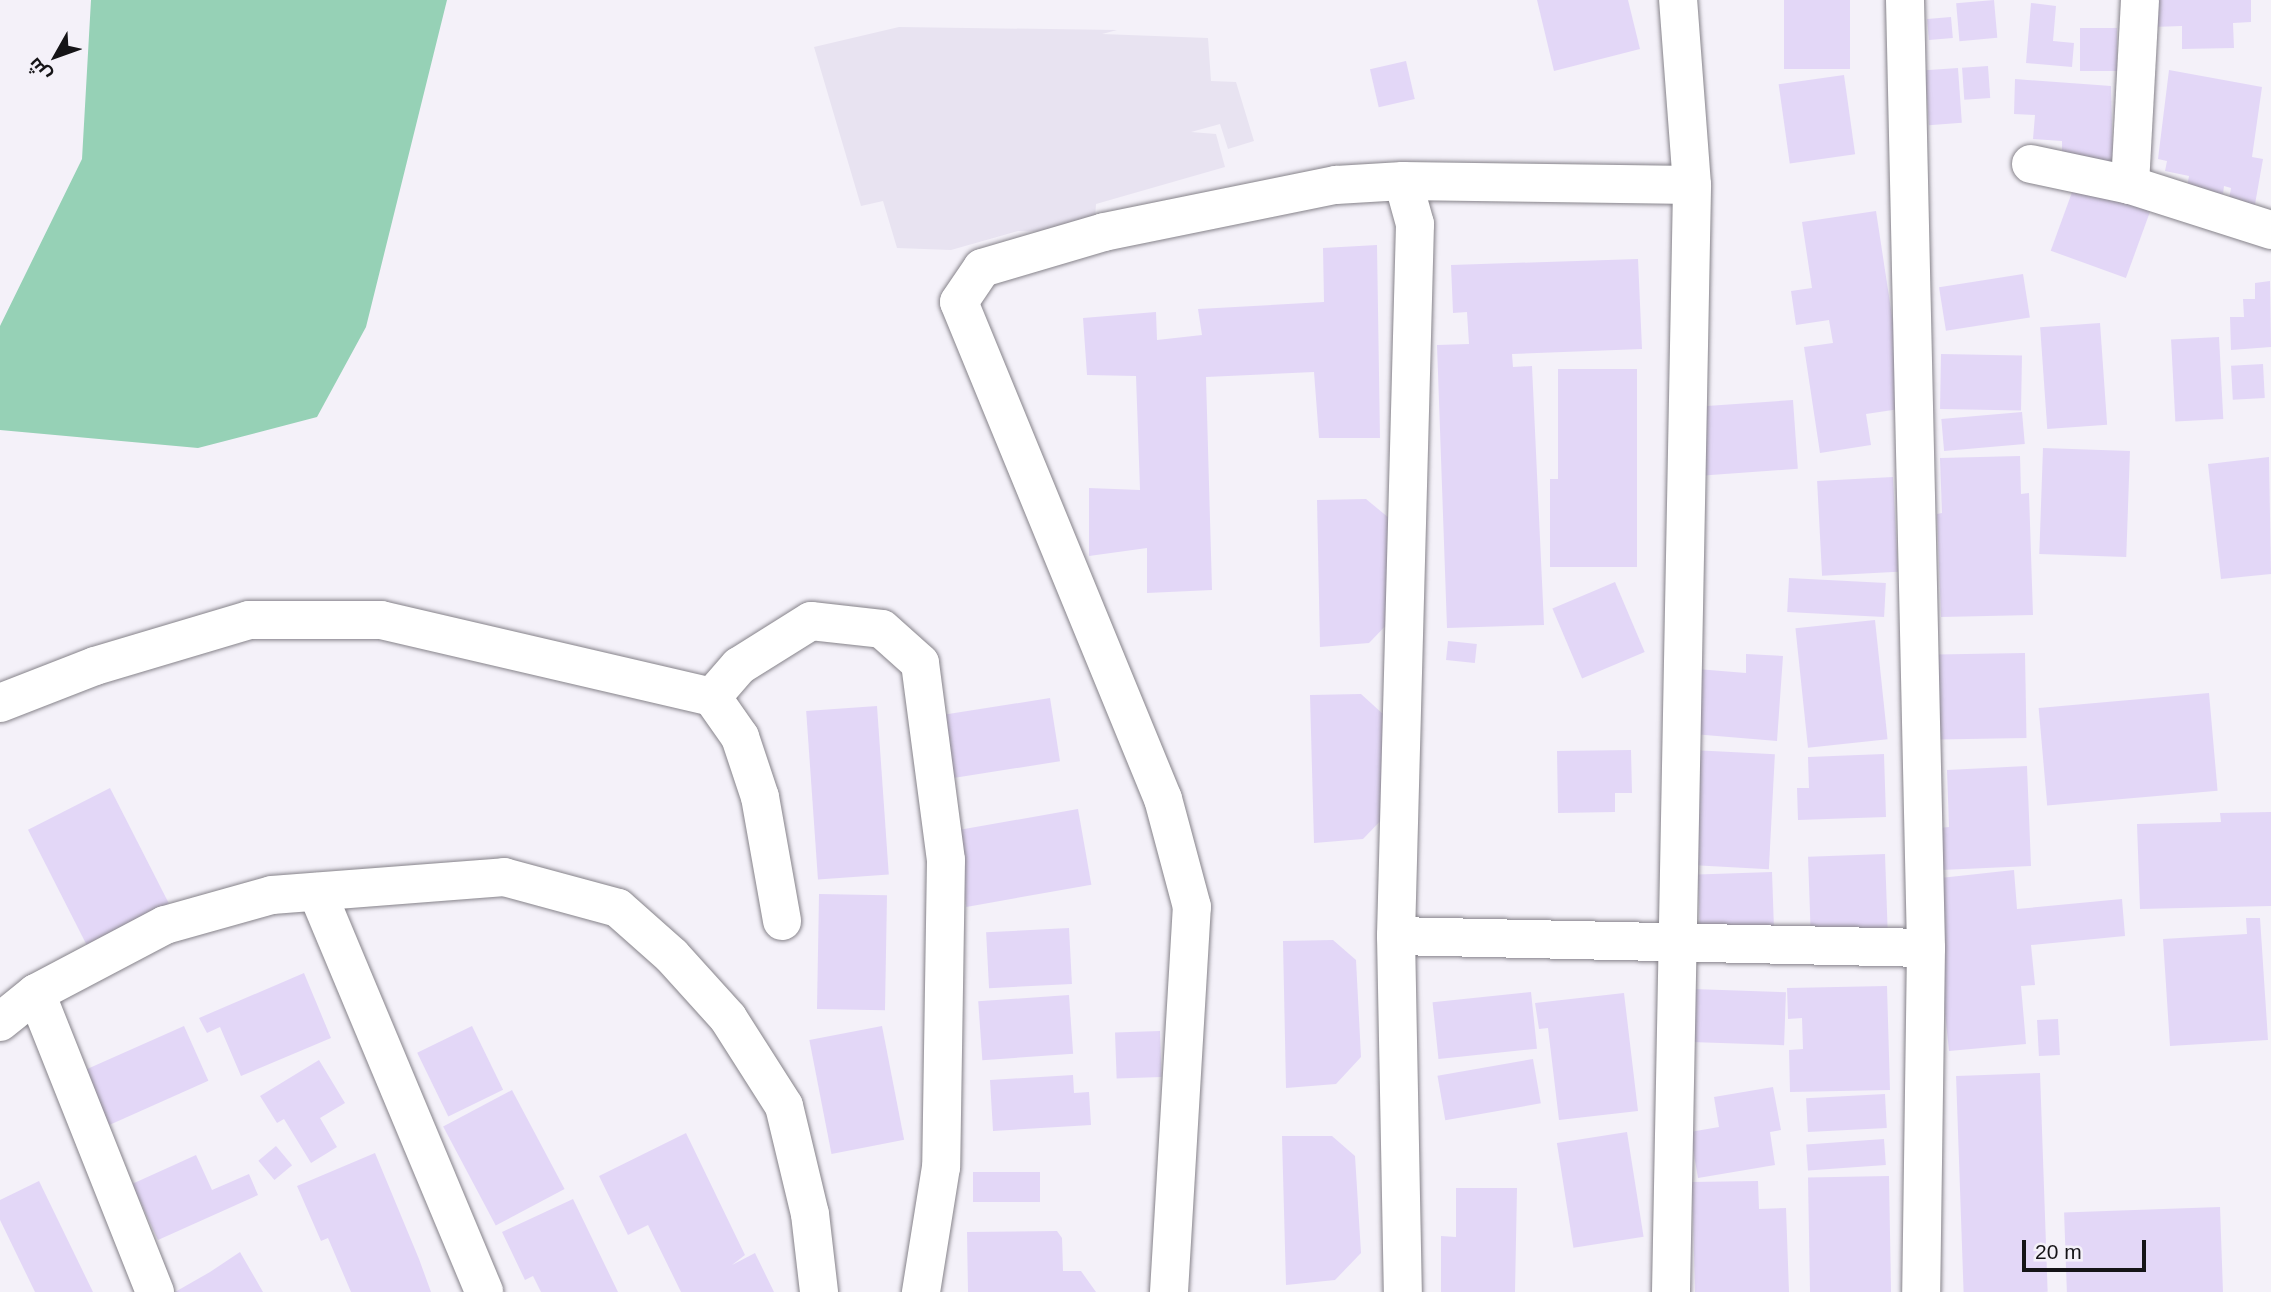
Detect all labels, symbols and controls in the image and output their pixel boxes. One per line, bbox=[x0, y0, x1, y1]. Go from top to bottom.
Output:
north arrow bbox=[21, 21, 91, 91]
text: ش bbox=[24, 54, 55, 86]
scale bar bbox=[2026, 1226, 2150, 1270]
text: 20 m bbox=[2035, 1240, 2082, 1263]

